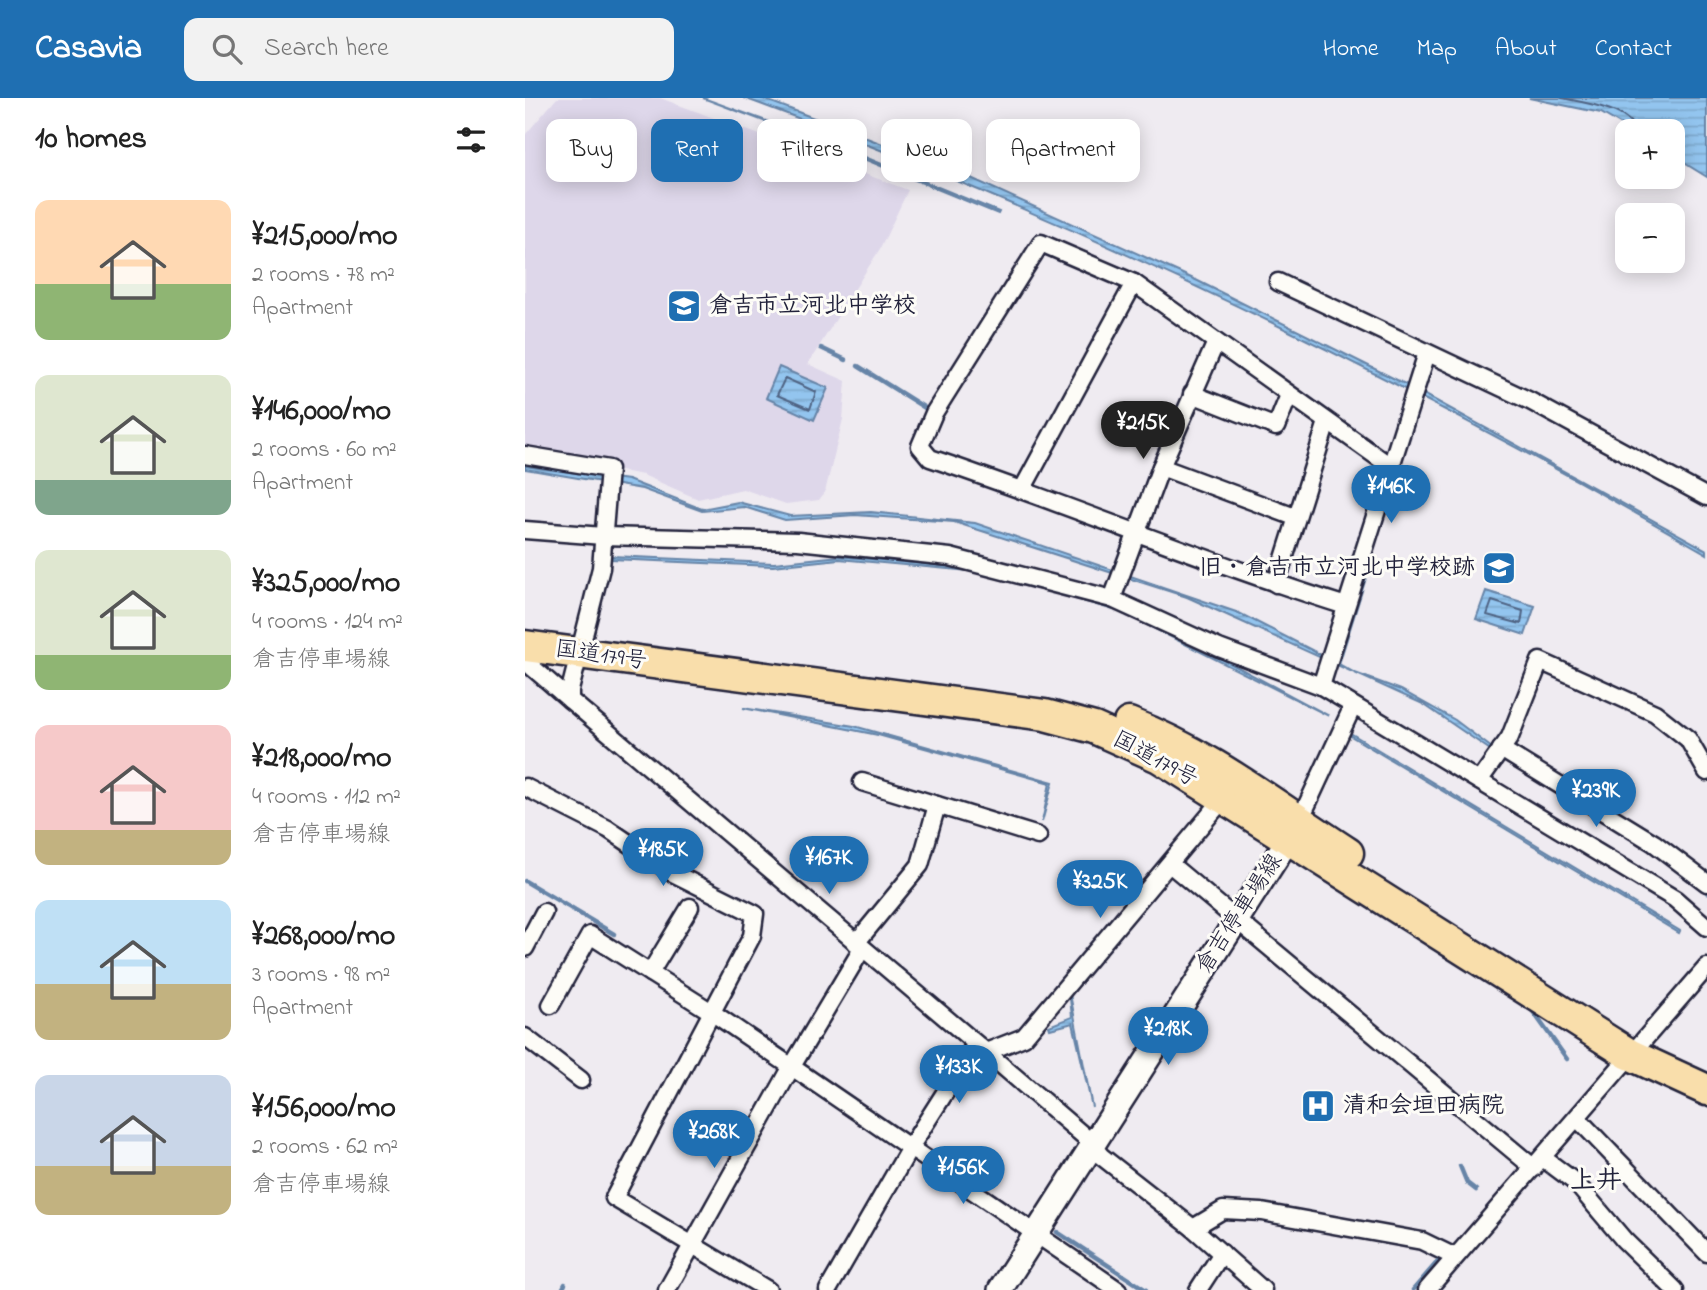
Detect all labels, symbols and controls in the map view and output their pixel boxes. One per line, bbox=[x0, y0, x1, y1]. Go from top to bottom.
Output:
search box bbox=[184, 18, 674, 81]
text: Casavia bbox=[35, 25, 142, 73]
icon: search bbox=[208, 30, 246, 68]
text: Search here bbox=[264, 30, 389, 68]
text: Home bbox=[1323, 32, 1379, 67]
text: Map bbox=[1417, 32, 1457, 67]
text: About bbox=[1495, 32, 1557, 67]
text: Contact bbox=[1595, 32, 1672, 67]
text: 10 homes bbox=[35, 118, 147, 162]
chip: Buy bbox=[546, 119, 637, 182]
chip: Rent bbox=[651, 119, 743, 182]
chip: Filters bbox=[757, 119, 867, 182]
chip: New bbox=[881, 119, 972, 182]
chip: Apartment bbox=[986, 119, 1140, 182]
map controls bbox=[1615, 119, 1685, 273]
button: + bbox=[1615, 119, 1685, 189]
icon: filters bbox=[452, 121, 490, 159]
button: − bbox=[1615, 203, 1685, 273]
text: ¥215,000/mo bbox=[252, 215, 398, 259]
icon: home bbox=[91, 228, 175, 312]
text: 2 rooms · 78 m² bbox=[252, 259, 395, 292]
school or university icon: 倉吉市立河北中学校 bbox=[665, 287, 703, 325]
place label: 倉吉市立河北中学校 bbox=[709, 290, 916, 323]
text: Apartment bbox=[252, 292, 353, 325]
text: ¥146,000/mo bbox=[252, 390, 391, 434]
pin: ¥215K bbox=[1094, 402, 1192, 461]
icon: home bbox=[91, 403, 175, 487]
text: ¥215K bbox=[1117, 407, 1169, 440]
text: 2 rooms · 60 m² bbox=[252, 434, 397, 467]
pin: ¥146K bbox=[1342, 466, 1440, 525]
text: Apartment bbox=[252, 467, 353, 500]
text: ¥146K bbox=[1367, 471, 1415, 504]
school or university icon: 旧・倉吉市立河北中学校跡 bbox=[1480, 549, 1518, 587]
place label: 旧・倉吉市立河北中学校跡 bbox=[1199, 552, 1475, 585]
text: ¥325,000/mo bbox=[252, 562, 400, 606]
icon: home bbox=[91, 578, 175, 662]
text: 4 rooms · 124 m² bbox=[252, 606, 403, 639]
street label: 国道179号 bbox=[553, 633, 649, 679]
text: 倉吉停車場線 bbox=[252, 644, 390, 677]
street label: 国道179号 bbox=[1106, 724, 1204, 796]
text: ¥218,000/mo bbox=[252, 737, 392, 781]
icon: home bbox=[91, 753, 175, 837]
pin: ¥239K bbox=[1547, 770, 1645, 829]
text: ¥239K bbox=[1572, 775, 1620, 808]
text: 4 rooms · 112 m² bbox=[252, 781, 401, 814]
text: 倉吉停車場線 bbox=[252, 819, 390, 852]
pin: ¥185K bbox=[614, 828, 712, 888]
text: ¥185K bbox=[638, 834, 688, 867]
pin: ¥167K bbox=[780, 836, 878, 896]
text: ¥167K bbox=[805, 842, 853, 875]
street label: 倉吉停車場線 bbox=[1189, 847, 1291, 981]
pin: ¥325K bbox=[1051, 860, 1149, 920]
text: ¥325K bbox=[1073, 866, 1127, 899]
text: ¥268,000/mo bbox=[252, 915, 395, 959]
icon: home bbox=[91, 928, 175, 1012]
text: 3 rooms · 98 m² bbox=[252, 959, 390, 992]
text: Apartment bbox=[252, 992, 353, 1025]
pin: ¥218K bbox=[1119, 1007, 1217, 1067]
text: ¥218K bbox=[1144, 1013, 1192, 1046]
pin: ¥133K bbox=[910, 1046, 1008, 1105]
text: ¥133K bbox=[936, 1051, 982, 1084]
text: ¥156,000/mo bbox=[252, 1087, 396, 1131]
hospital icon: 清和会垣田病院 bbox=[1299, 1087, 1337, 1125]
place label: 清和会垣田病院 bbox=[1343, 1090, 1504, 1123]
icon: home bbox=[91, 1103, 175, 1187]
pin: ¥268K bbox=[665, 1110, 763, 1170]
text: ¥268K bbox=[689, 1116, 739, 1149]
text: 2 rooms · 62 m² bbox=[252, 1131, 398, 1164]
pin: ¥156K bbox=[914, 1146, 1012, 1206]
text: ¥156K bbox=[938, 1152, 988, 1185]
district label: 上井 bbox=[1570, 1163, 1622, 1201]
text: 倉吉停車場線 bbox=[252, 1169, 390, 1202]

